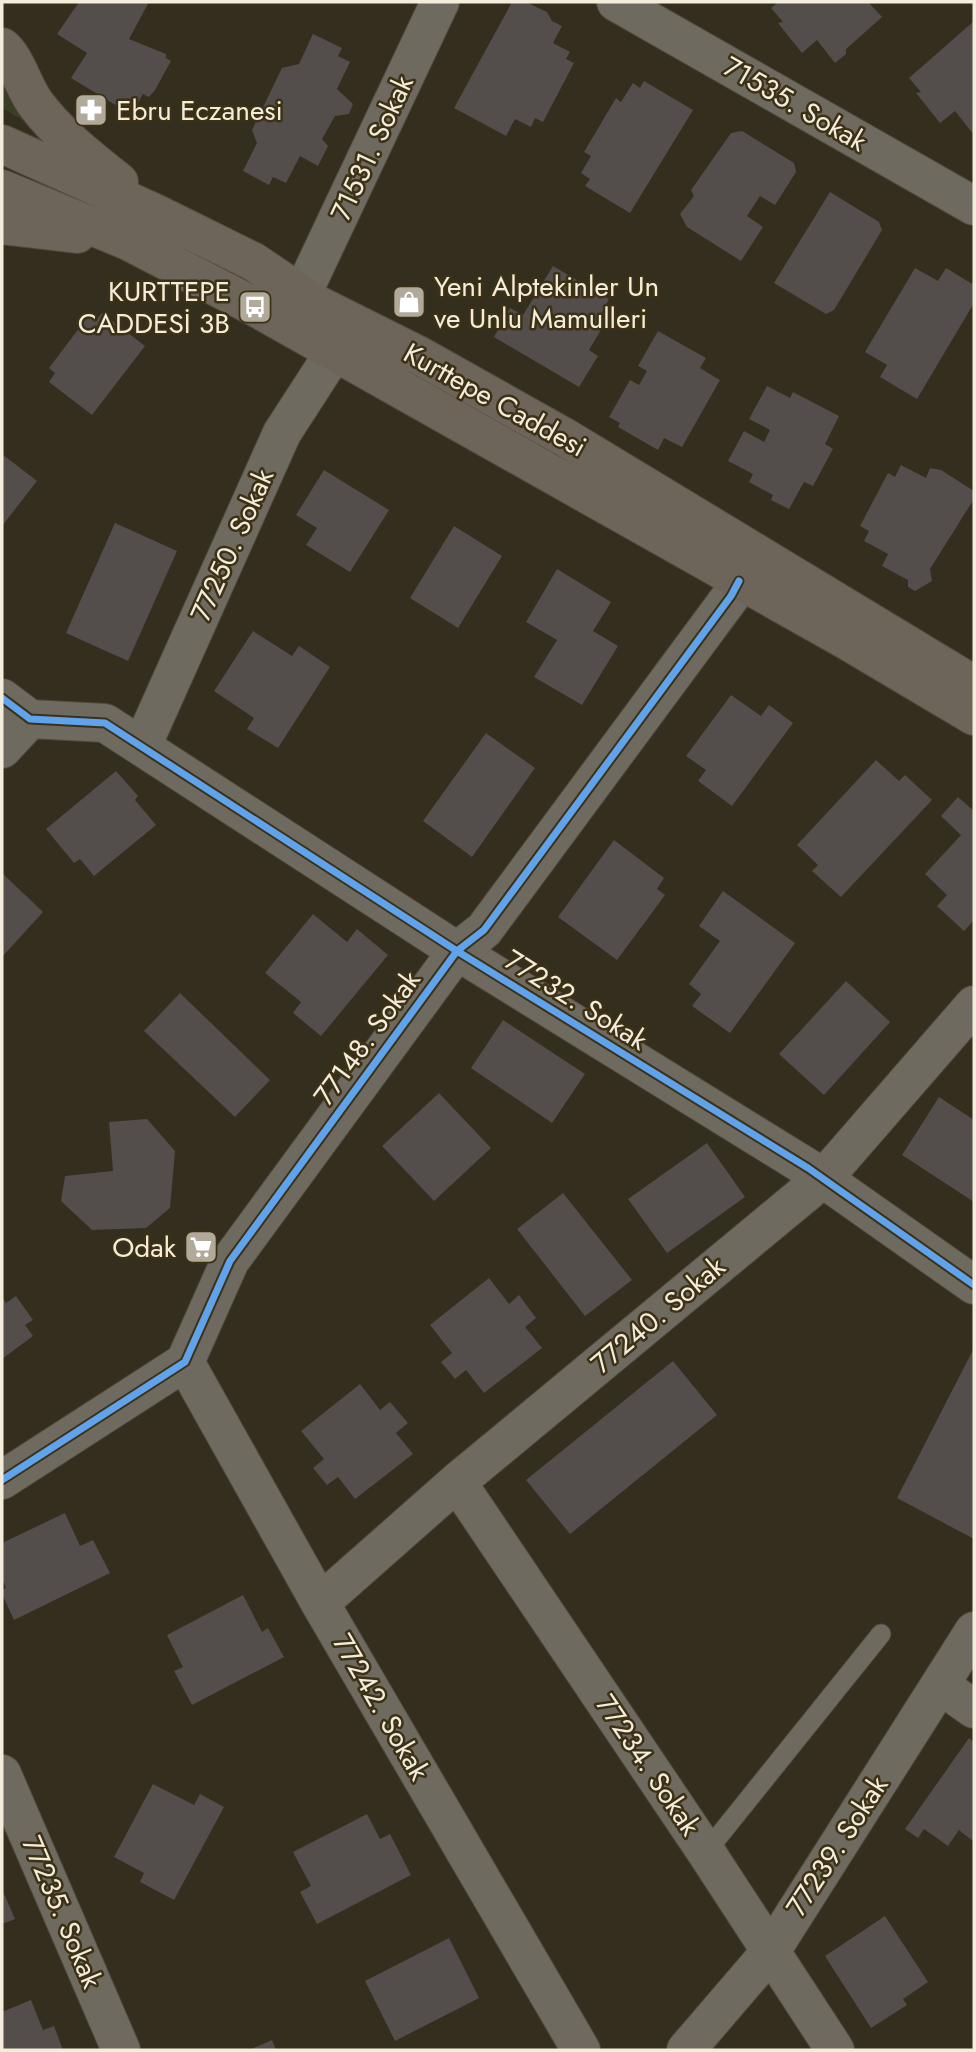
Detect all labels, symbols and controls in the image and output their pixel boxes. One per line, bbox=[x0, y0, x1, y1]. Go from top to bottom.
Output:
street label: 71535. Sokak bbox=[716, 46, 875, 162]
street label: 71531. Sokak bbox=[320, 68, 424, 228]
place label: Ebru Eczanesi bbox=[116, 90, 283, 131]
pharmacy icon: Ebru Eczanesi bbox=[72, 91, 110, 129]
place label: Yeni Alptekinler Un ve Unlu Mamulleri bbox=[434, 266, 659, 339]
place label: KURTTEPE CADDESİ 3B bbox=[78, 271, 230, 344]
shop icon: Yeni Alptekinler Un ve Unlu Mamulleri bbox=[390, 283, 428, 321]
bus stop icon: KURTTEPE CADDESİ 3B bbox=[236, 288, 274, 326]
street label: Kurttepe Caddesi bbox=[396, 333, 594, 467]
street label: 77250. Sokak bbox=[180, 461, 284, 628]
street label: 77232. Sokak bbox=[496, 940, 656, 1061]
street label: 77148. Sokak bbox=[304, 961, 431, 1114]
place label: Odak bbox=[112, 1227, 177, 1268]
supermarket icon: Odak bbox=[182, 1228, 220, 1266]
street label: 77240. Sokak bbox=[582, 1246, 735, 1383]
street label: 77242. Sokak bbox=[322, 1626, 440, 1788]
street label: 77234. Sokak bbox=[586, 1686, 711, 1844]
street label: 77239. Sokak bbox=[776, 1767, 898, 1924]
street label: 77235. Sokak bbox=[11, 1829, 113, 1995]

